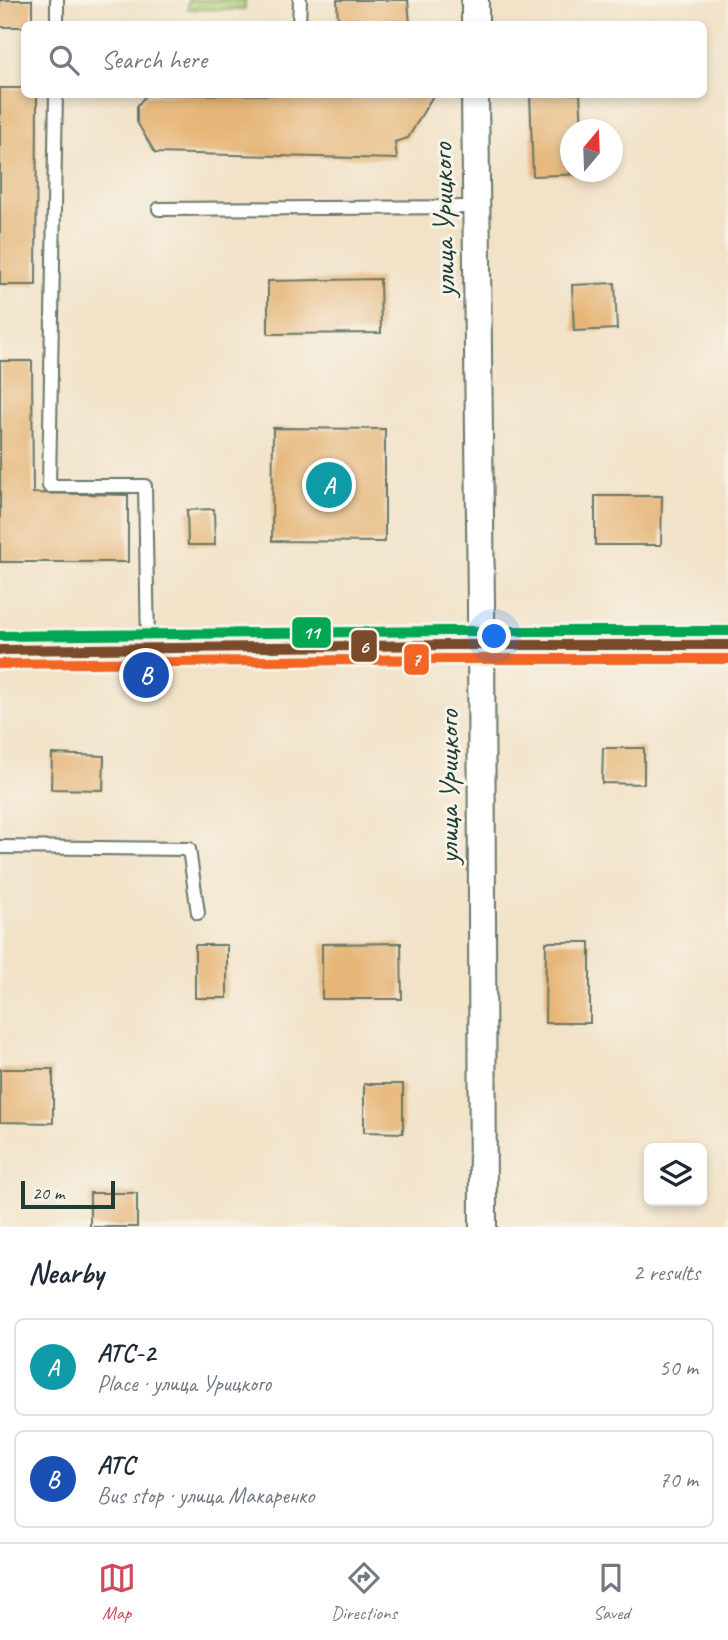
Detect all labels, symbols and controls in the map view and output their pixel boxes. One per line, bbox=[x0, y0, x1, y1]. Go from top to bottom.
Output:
search box bbox=[21, 21, 707, 98]
icon: search bbox=[45, 41, 83, 79]
text: Search here bbox=[101, 43, 207, 76]
north arrow bbox=[560, 119, 623, 182]
street label: улица Урицкого bbox=[423, 141, 463, 299]
pin: A bbox=[306, 459, 352, 511]
line badge: 11 bbox=[291, 616, 332, 649]
your location bbox=[477, 619, 511, 653]
text: 11 bbox=[302, 621, 322, 645]
line badge: 6 bbox=[350, 629, 378, 663]
text: 6 bbox=[360, 635, 371, 659]
line badge: 7 bbox=[403, 643, 430, 676]
text: 7 bbox=[412, 648, 423, 672]
pin: B bbox=[123, 649, 169, 701]
street label: улица Урицкого bbox=[429, 708, 467, 866]
map controls bbox=[644, 1143, 707, 1206]
button: layers bbox=[644, 1143, 707, 1206]
scale bar bbox=[21, 1178, 116, 1210]
text: 20 m bbox=[32, 1181, 64, 1205]
text: Nearby bbox=[28, 1254, 104, 1292]
text: 2 results bbox=[633, 1258, 700, 1287]
text: АТС-2 bbox=[97, 1336, 155, 1369]
text: A bbox=[47, 1353, 59, 1382]
text: 50 m bbox=[659, 1353, 698, 1382]
text: Place · улица Урицкого bbox=[97, 1369, 271, 1398]
text: АТС bbox=[97, 1448, 135, 1481]
text: B bbox=[47, 1465, 59, 1494]
text: 70 m bbox=[659, 1465, 698, 1494]
text: Bus stop · улица Макаренко bbox=[97, 1481, 314, 1510]
tab: Map bbox=[98, 1559, 136, 1625]
tab: Directions bbox=[331, 1559, 397, 1625]
tab: Saved bbox=[592, 1559, 630, 1625]

